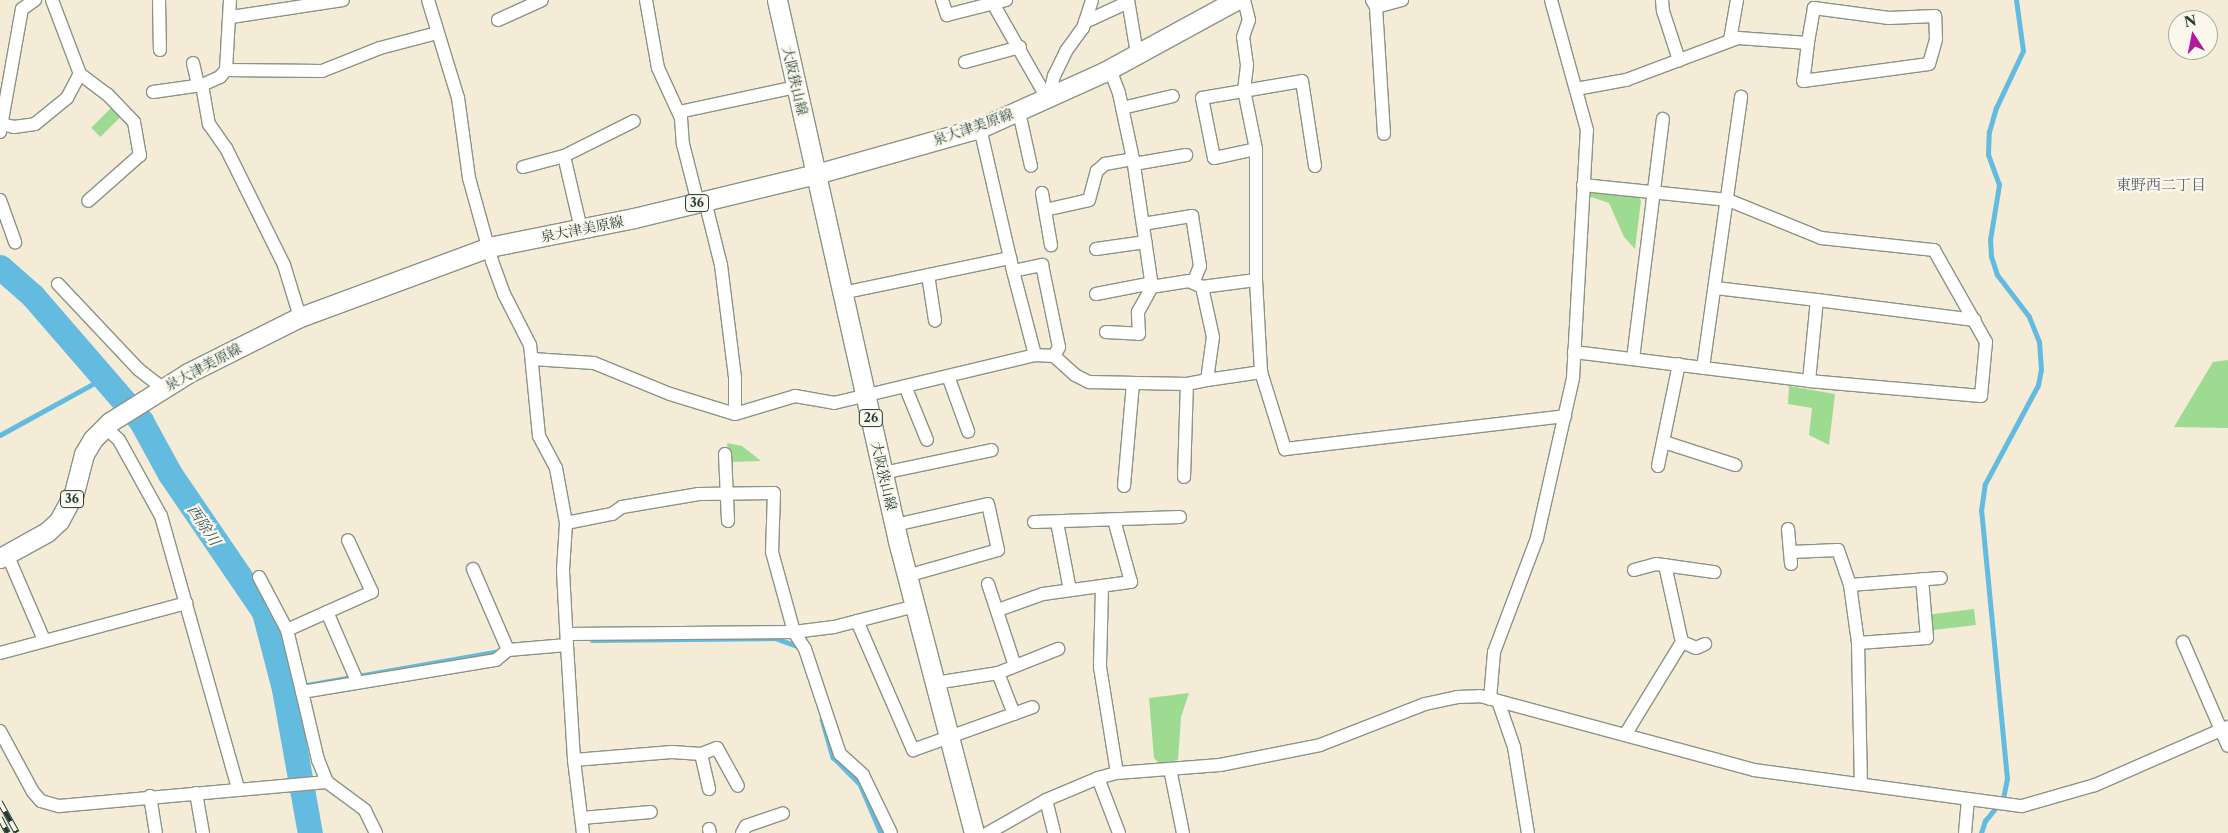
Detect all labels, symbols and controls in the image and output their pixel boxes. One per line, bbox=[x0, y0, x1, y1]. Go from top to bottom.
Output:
north arrow bbox=[2168, 10, 2218, 60]
text: N bbox=[2183, 11, 2198, 31]
street label: 大阪狭山線 bbox=[779, 45, 811, 117]
street label: 泉大津美原線 bbox=[931, 105, 1015, 149]
district label: 東野西二丁目 bbox=[2116, 176, 2206, 194]
road number: 36 bbox=[684, 194, 710, 212]
street label: 泉大津美原線 bbox=[539, 213, 625, 245]
street label: 泉大津美原線 bbox=[162, 340, 244, 394]
road number: 26 bbox=[858, 408, 884, 428]
street label: 大阪狭山線 bbox=[868, 440, 900, 512]
road number: 36 bbox=[60, 489, 84, 508]
water label: 西除川 bbox=[184, 501, 224, 549]

